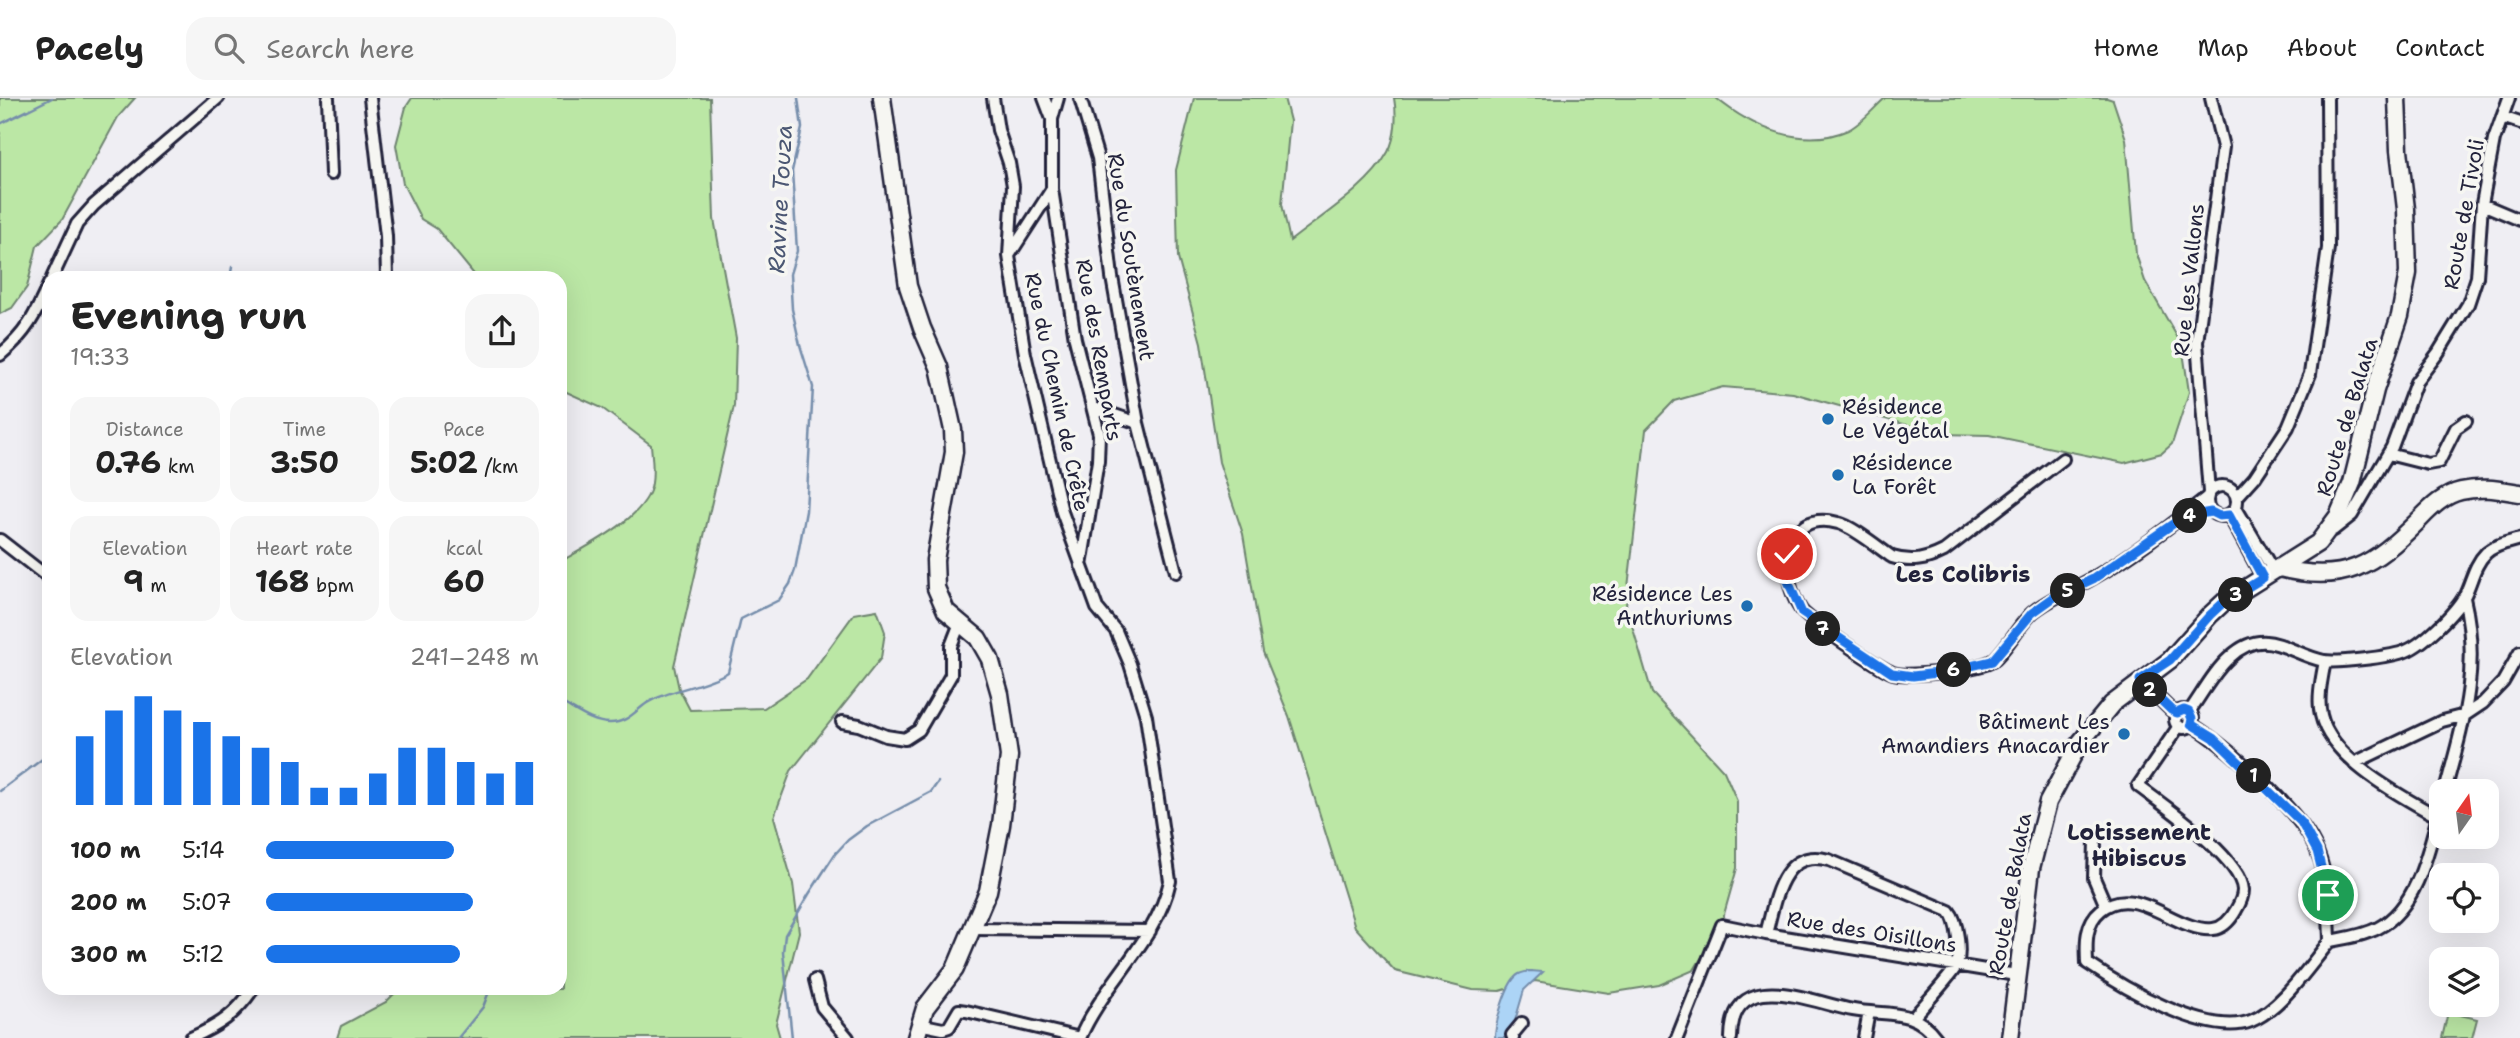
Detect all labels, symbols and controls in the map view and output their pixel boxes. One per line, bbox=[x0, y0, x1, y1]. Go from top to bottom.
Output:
search box bbox=[186, 17, 676, 80]
text: Pacely bbox=[35, 26, 144, 71]
icon: search bbox=[210, 29, 248, 67]
text: Search here bbox=[266, 31, 415, 66]
text: Home bbox=[2093, 32, 2159, 64]
text: Map bbox=[2197, 32, 2249, 64]
text: About bbox=[2287, 32, 2357, 64]
text: Contact bbox=[2395, 32, 2485, 64]
water label: Ravine Touza bbox=[761, 124, 799, 274]
street label: Route de Tivoli bbox=[2437, 136, 2491, 292]
street label: Rue du Soutènement bbox=[1101, 151, 1161, 363]
street label: Rue les Vallons bbox=[2167, 202, 2211, 358]
street label: Rue des Remparts bbox=[1069, 257, 1129, 443]
street label: Rue du Chemin de Crête bbox=[1018, 270, 1096, 514]
text: Evening run bbox=[70, 290, 307, 341]
button: share bbox=[465, 294, 539, 368]
street label: Route de Balata bbox=[2310, 334, 2384, 500]
text: 19:33 bbox=[70, 342, 130, 372]
place label: Résidence Le Végétal bbox=[1842, 393, 1949, 445]
marker: Résidence Le Végétal bbox=[1820, 411, 1836, 427]
text: Distance bbox=[106, 417, 184, 442]
text: Time bbox=[283, 417, 326, 442]
text: Pace bbox=[443, 417, 485, 442]
text: 0.76 bbox=[95, 442, 161, 483]
text: 3:50 bbox=[270, 442, 339, 483]
text: 5:02 bbox=[410, 442, 478, 483]
place label: Résidence La Forêt bbox=[1852, 449, 1953, 501]
text: km bbox=[161, 454, 195, 479]
text: /km bbox=[478, 454, 518, 479]
marker: Résidence La Forêt bbox=[1830, 467, 1846, 483]
pin: 4 bbox=[2172, 498, 2208, 534]
text: 4 bbox=[2183, 503, 2196, 528]
pin bbox=[1757, 524, 1817, 584]
icon: check bbox=[1768, 535, 1806, 573]
text: Elevation bbox=[102, 536, 187, 561]
text: Heart rate bbox=[256, 536, 353, 561]
text: kcal bbox=[446, 536, 483, 561]
district label: Les Colibris bbox=[1896, 559, 2030, 589]
text: 9 bbox=[123, 561, 144, 602]
text: 168 bbox=[255, 561, 309, 602]
text: 60 bbox=[443, 561, 485, 602]
text: m bbox=[144, 573, 167, 598]
text: bpm bbox=[309, 573, 354, 598]
pin: 5 bbox=[2050, 574, 2086, 608]
text: 5 bbox=[2062, 578, 2073, 603]
pin: 3 bbox=[2218, 578, 2254, 612]
place label: Résidence Les Anthuriums bbox=[1592, 580, 1733, 632]
text: 3 bbox=[2229, 582, 2242, 607]
marker: Résidence Les Anthuriums bbox=[1739, 598, 1755, 614]
pin: 7 bbox=[1806, 612, 1840, 646]
text: 7 bbox=[1816, 616, 1829, 641]
text: Elevation bbox=[70, 642, 173, 672]
text: 241–248 m bbox=[410, 642, 539, 672]
pin: 6 bbox=[1937, 652, 1972, 688]
text: 6 bbox=[1947, 657, 1960, 682]
pin: 2 bbox=[2132, 672, 2168, 708]
text: 2 bbox=[2143, 677, 2156, 702]
place label: Bâtiment Les Amandiers Anacardier bbox=[1881, 708, 2110, 760]
marker: Bâtiment Les Amandiers Anacardier bbox=[2116, 726, 2132, 742]
pin: 1 bbox=[2236, 758, 2272, 794]
text: 1 bbox=[2249, 763, 2258, 788]
north arrow bbox=[2429, 779, 2499, 849]
map controls bbox=[2429, 779, 2499, 1017]
street label: Route de Balata bbox=[1982, 811, 2038, 977]
district label: Lotissement Hibiscus bbox=[2067, 817, 2211, 873]
text: 100 m bbox=[70, 835, 141, 865]
text: 5:14 bbox=[182, 835, 225, 865]
button: locate bbox=[2429, 863, 2499, 933]
pin bbox=[2298, 865, 2358, 925]
icon: arrive bbox=[2309, 876, 2347, 914]
text: 200 m bbox=[70, 887, 147, 917]
text: 5:07 bbox=[182, 887, 232, 917]
street label: Rue des Oisillons bbox=[1785, 905, 1959, 959]
text: 300 m bbox=[70, 939, 147, 969]
text: 5:12 bbox=[182, 939, 224, 969]
button: layers bbox=[2429, 947, 2499, 1017]

